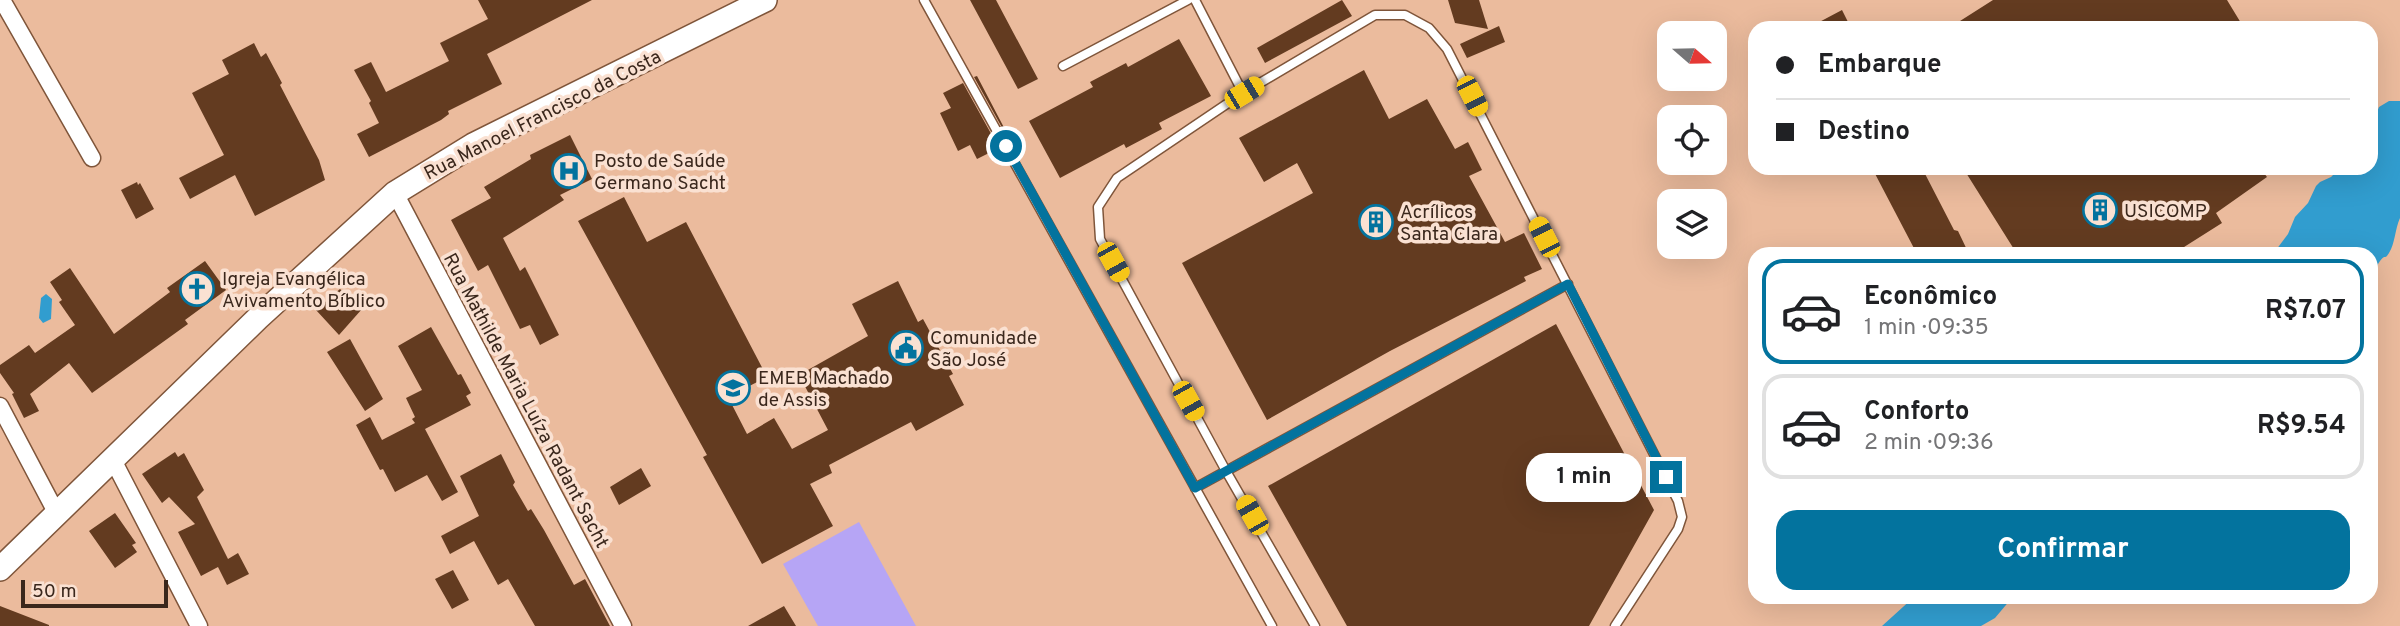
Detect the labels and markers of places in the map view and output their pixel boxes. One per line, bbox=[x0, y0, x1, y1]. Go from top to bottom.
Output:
place label: Posto de Saúde Germano Sacht bbox=[594, 150, 726, 196]
hospital icon: Posto de Saúde Germano Sacht bbox=[550, 152, 588, 190]
building icon: USICOMP bbox=[2081, 191, 2119, 229]
place label: USICOMP bbox=[2124, 200, 2207, 224]
place label: Acrílicos Santa Clara bbox=[1400, 201, 1498, 247]
building icon: Acrílicos Santa Clara bbox=[1357, 203, 1395, 241]
place label: Igreja Evangélica Avivamento Bíblico bbox=[222, 268, 385, 314]
church icon: Igreja Evangélica Avivamento Bíblico bbox=[178, 270, 216, 308]
place label: Comunidade São José bbox=[930, 327, 1037, 373]
public building icon: Comunidade São José bbox=[887, 329, 925, 367]
place label: EMEB Machado de Assis bbox=[758, 367, 889, 413]
school or university icon: EMEB Machado de Assis bbox=[714, 369, 752, 407]

